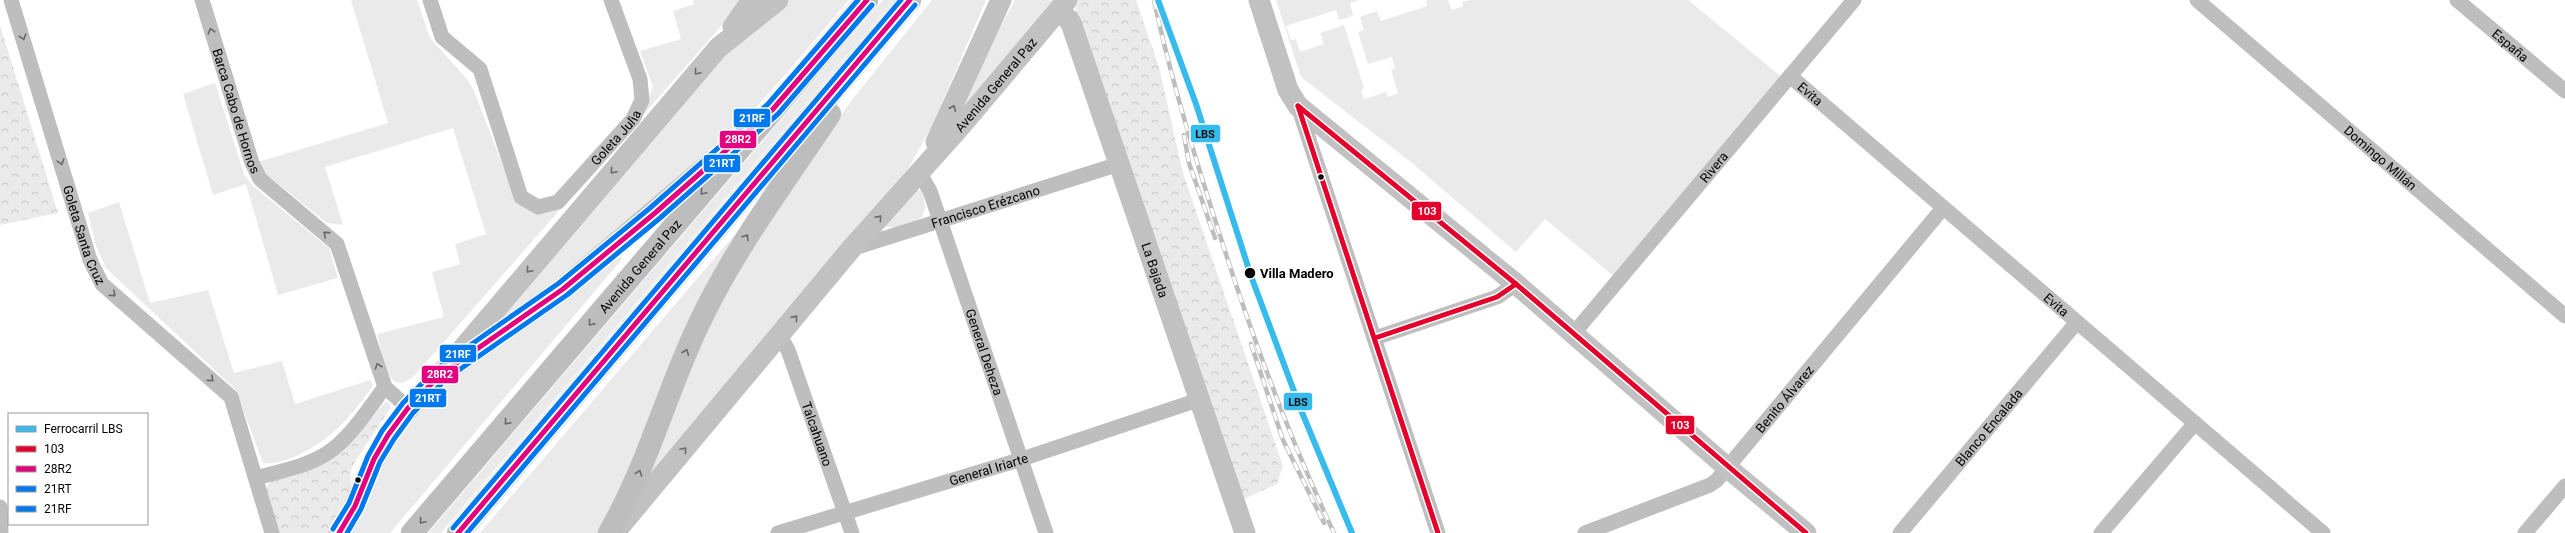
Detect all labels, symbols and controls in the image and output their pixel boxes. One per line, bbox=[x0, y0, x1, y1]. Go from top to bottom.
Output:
street label: España bbox=[2489, 26, 2531, 65]
one-way arrow bbox=[207, 28, 216, 35]
one-way arrow bbox=[18, 34, 27, 41]
street label: Avenida General Paz bbox=[952, 34, 1040, 135]
street label: Barca Cabo de Hornos bbox=[209, 47, 263, 176]
one-way arrow bbox=[694, 68, 701, 75]
street label: Evita bbox=[1795, 79, 1826, 109]
one-way arrow bbox=[948, 104, 956, 112]
street label: Goleta Julia bbox=[588, 108, 644, 169]
line badge: 21RF bbox=[733, 108, 771, 128]
text: 21RF bbox=[739, 112, 765, 125]
street label: Domingo Millán bbox=[2341, 123, 2420, 193]
line badge: LBS bbox=[1190, 124, 1221, 143]
text: LBS bbox=[1195, 128, 1215, 141]
line badge: 28R2 bbox=[719, 130, 757, 149]
text: 28R2 bbox=[725, 133, 751, 146]
street label: Rivera bbox=[1697, 149, 1731, 186]
line badge: 21RT bbox=[703, 154, 741, 173]
text: 21RT bbox=[709, 157, 735, 170]
one-way arrow bbox=[56, 158, 65, 165]
one-way arrow bbox=[610, 167, 617, 174]
unlabelled marker bbox=[1316, 172, 1326, 182]
street label: Francisco Erézcano bbox=[929, 183, 1042, 231]
street label: Goleta Santa Cruz bbox=[60, 184, 108, 288]
one-way arrow bbox=[700, 188, 707, 195]
line badge: 103 bbox=[1411, 201, 1442, 221]
text: 103 bbox=[1418, 205, 1436, 218]
street label: Avenida General Paz bbox=[596, 216, 685, 316]
one-way arrow bbox=[874, 216, 881, 223]
one-way arrow bbox=[323, 232, 331, 239]
one-way arrow bbox=[742, 234, 749, 241]
street label: La Bajada bbox=[1138, 241, 1171, 300]
one-way arrow bbox=[526, 266, 533, 273]
marker: Villa Madero bbox=[1243, 266, 1257, 280]
place label: Villa Madero bbox=[1260, 266, 1334, 281]
one-way arrow bbox=[108, 289, 116, 296]
street label: Evita bbox=[2041, 290, 2072, 320]
street label: General Deheza bbox=[963, 307, 1006, 397]
one-way arrow bbox=[790, 315, 797, 322]
one-way arrow bbox=[589, 318, 596, 326]
line badge: 21RF bbox=[439, 344, 477, 363]
text: 21RF bbox=[445, 348, 471, 361]
one-way arrow bbox=[682, 349, 690, 356]
street label: Benito Álvarez bbox=[1753, 362, 1817, 436]
one-way arrow bbox=[375, 363, 383, 370]
line badge: 28R2 bbox=[421, 365, 459, 384]
text: 28R2 bbox=[427, 368, 453, 381]
one-way arrow bbox=[206, 374, 214, 382]
street label: Blanco Encalada bbox=[1952, 386, 2026, 469]
line badge: 21RT bbox=[409, 388, 447, 408]
text: 21RT bbox=[415, 392, 441, 405]
line badge: LBS bbox=[1283, 392, 1313, 411]
text: LBS bbox=[1288, 396, 1308, 409]
street label: Talcahuano bbox=[799, 400, 835, 468]
legend bbox=[8, 413, 148, 525]
line badge: 103 bbox=[1665, 415, 1695, 435]
one-way arrow bbox=[504, 417, 511, 425]
text: 103 bbox=[1671, 419, 1689, 432]
text: Ferrocarril LBS bbox=[44, 422, 123, 436]
text: 103 bbox=[44, 442, 64, 456]
one-way arrow bbox=[680, 447, 687, 454]
street label: General Iriarte bbox=[947, 450, 1030, 489]
text: 28R2 bbox=[44, 462, 72, 476]
one-way arrow bbox=[634, 470, 642, 477]
unlabelled marker bbox=[353, 475, 363, 485]
text: 21RT bbox=[44, 482, 72, 496]
text: 21RF bbox=[44, 502, 72, 516]
one-way arrow bbox=[420, 516, 427, 524]

